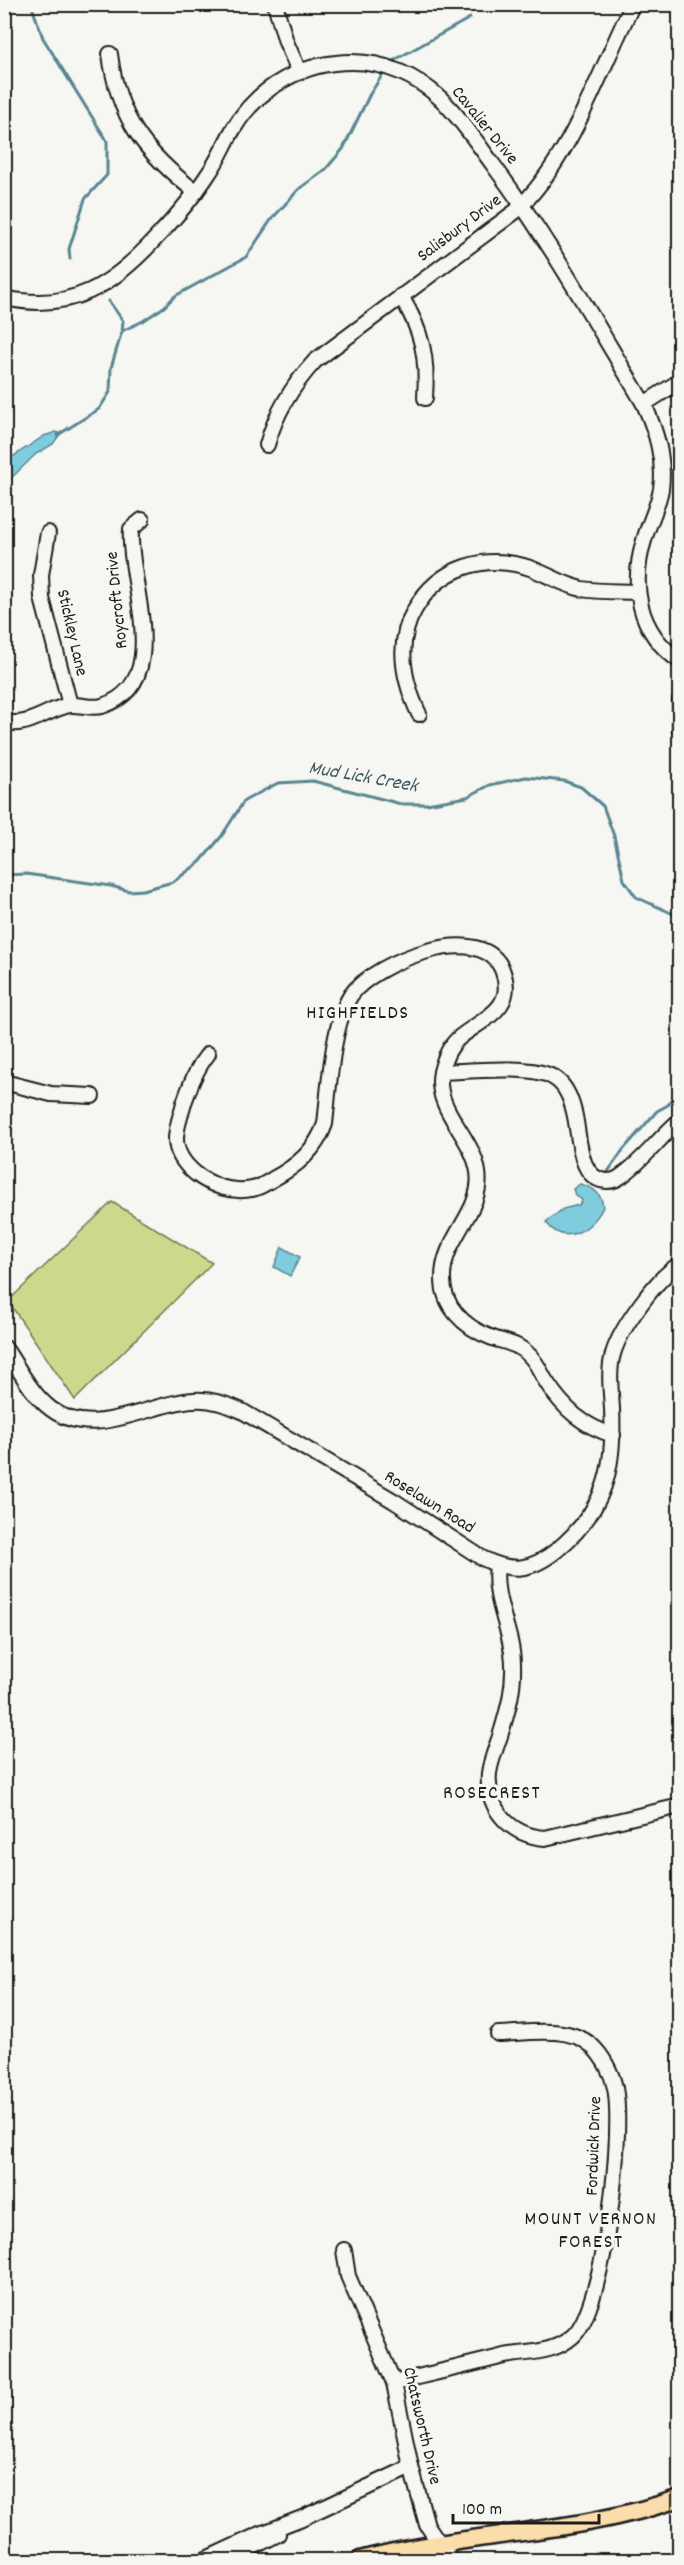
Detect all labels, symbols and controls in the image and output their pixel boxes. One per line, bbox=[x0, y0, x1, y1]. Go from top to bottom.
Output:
street label: Cavalier Drive bbox=[445, 82, 523, 171]
street label: Salisbury Drive bbox=[413, 189, 507, 269]
street label: Roycroft Drive bbox=[100, 550, 136, 650]
street label: Stickley Lane bbox=[49, 587, 93, 679]
water label: Mud Lick Creek bbox=[306, 755, 421, 802]
district label: HIGHFIELDS bbox=[306, 1000, 410, 1028]
street label: Roselawn Road bbox=[379, 1465, 479, 1541]
district label: ROSECREST bbox=[443, 1780, 541, 1808]
street label: Fordwick Drive bbox=[581, 2096, 609, 2196]
district label: MOUNT VERNON FOREST bbox=[525, 2206, 657, 2257]
street label: Chatsworth Drive bbox=[395, 2365, 447, 2487]
scale bar bbox=[453, 2487, 598, 2525]
text: 100 m bbox=[462, 2498, 502, 2523]

